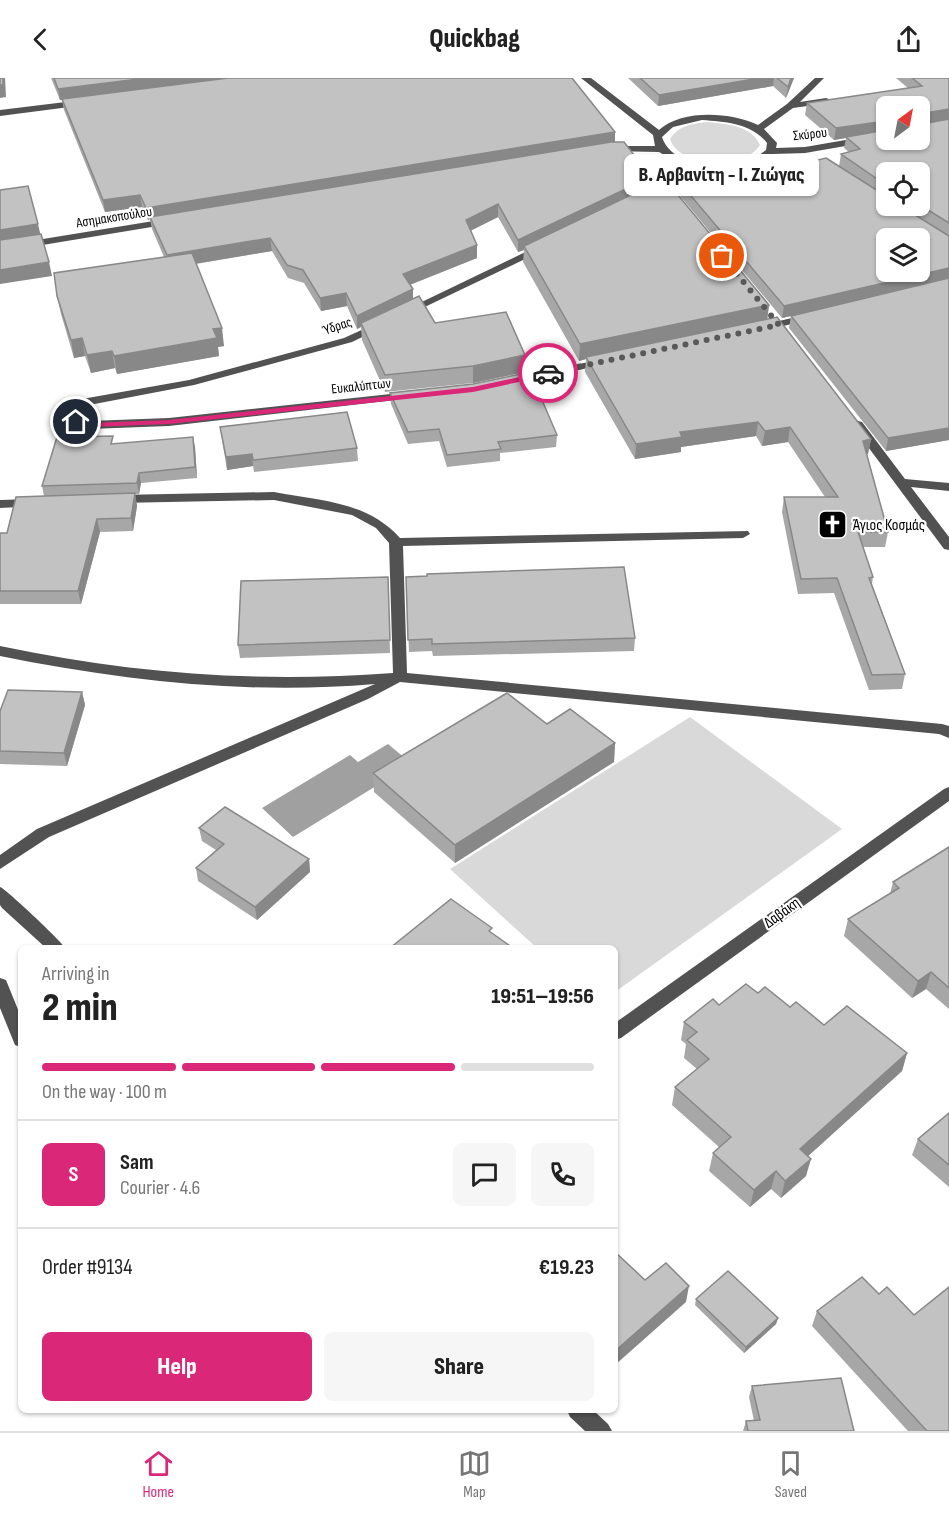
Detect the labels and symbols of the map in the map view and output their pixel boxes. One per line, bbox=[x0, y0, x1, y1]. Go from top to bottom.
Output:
north arrow bbox=[876, 96, 930, 150]
street label: Σκύρου bbox=[792, 124, 828, 144]
callout: Β. Αρβανίτη - Ι. Ζιώγας bbox=[624, 154, 819, 196]
street label: Ασημακοπούλου bbox=[74, 203, 153, 232]
pin bbox=[696, 230, 747, 281]
street label: Ύδρας bbox=[319, 313, 354, 339]
courier bbox=[518, 343, 578, 403]
street label: Ευκαλύπτων bbox=[330, 374, 392, 398]
pin bbox=[50, 396, 101, 447]
church icon: Άγιος Κοσμάς bbox=[816, 509, 848, 541]
place label: Άγιος Κοσμάς bbox=[853, 516, 925, 535]
street label: Δαβάκη bbox=[760, 893, 804, 933]

